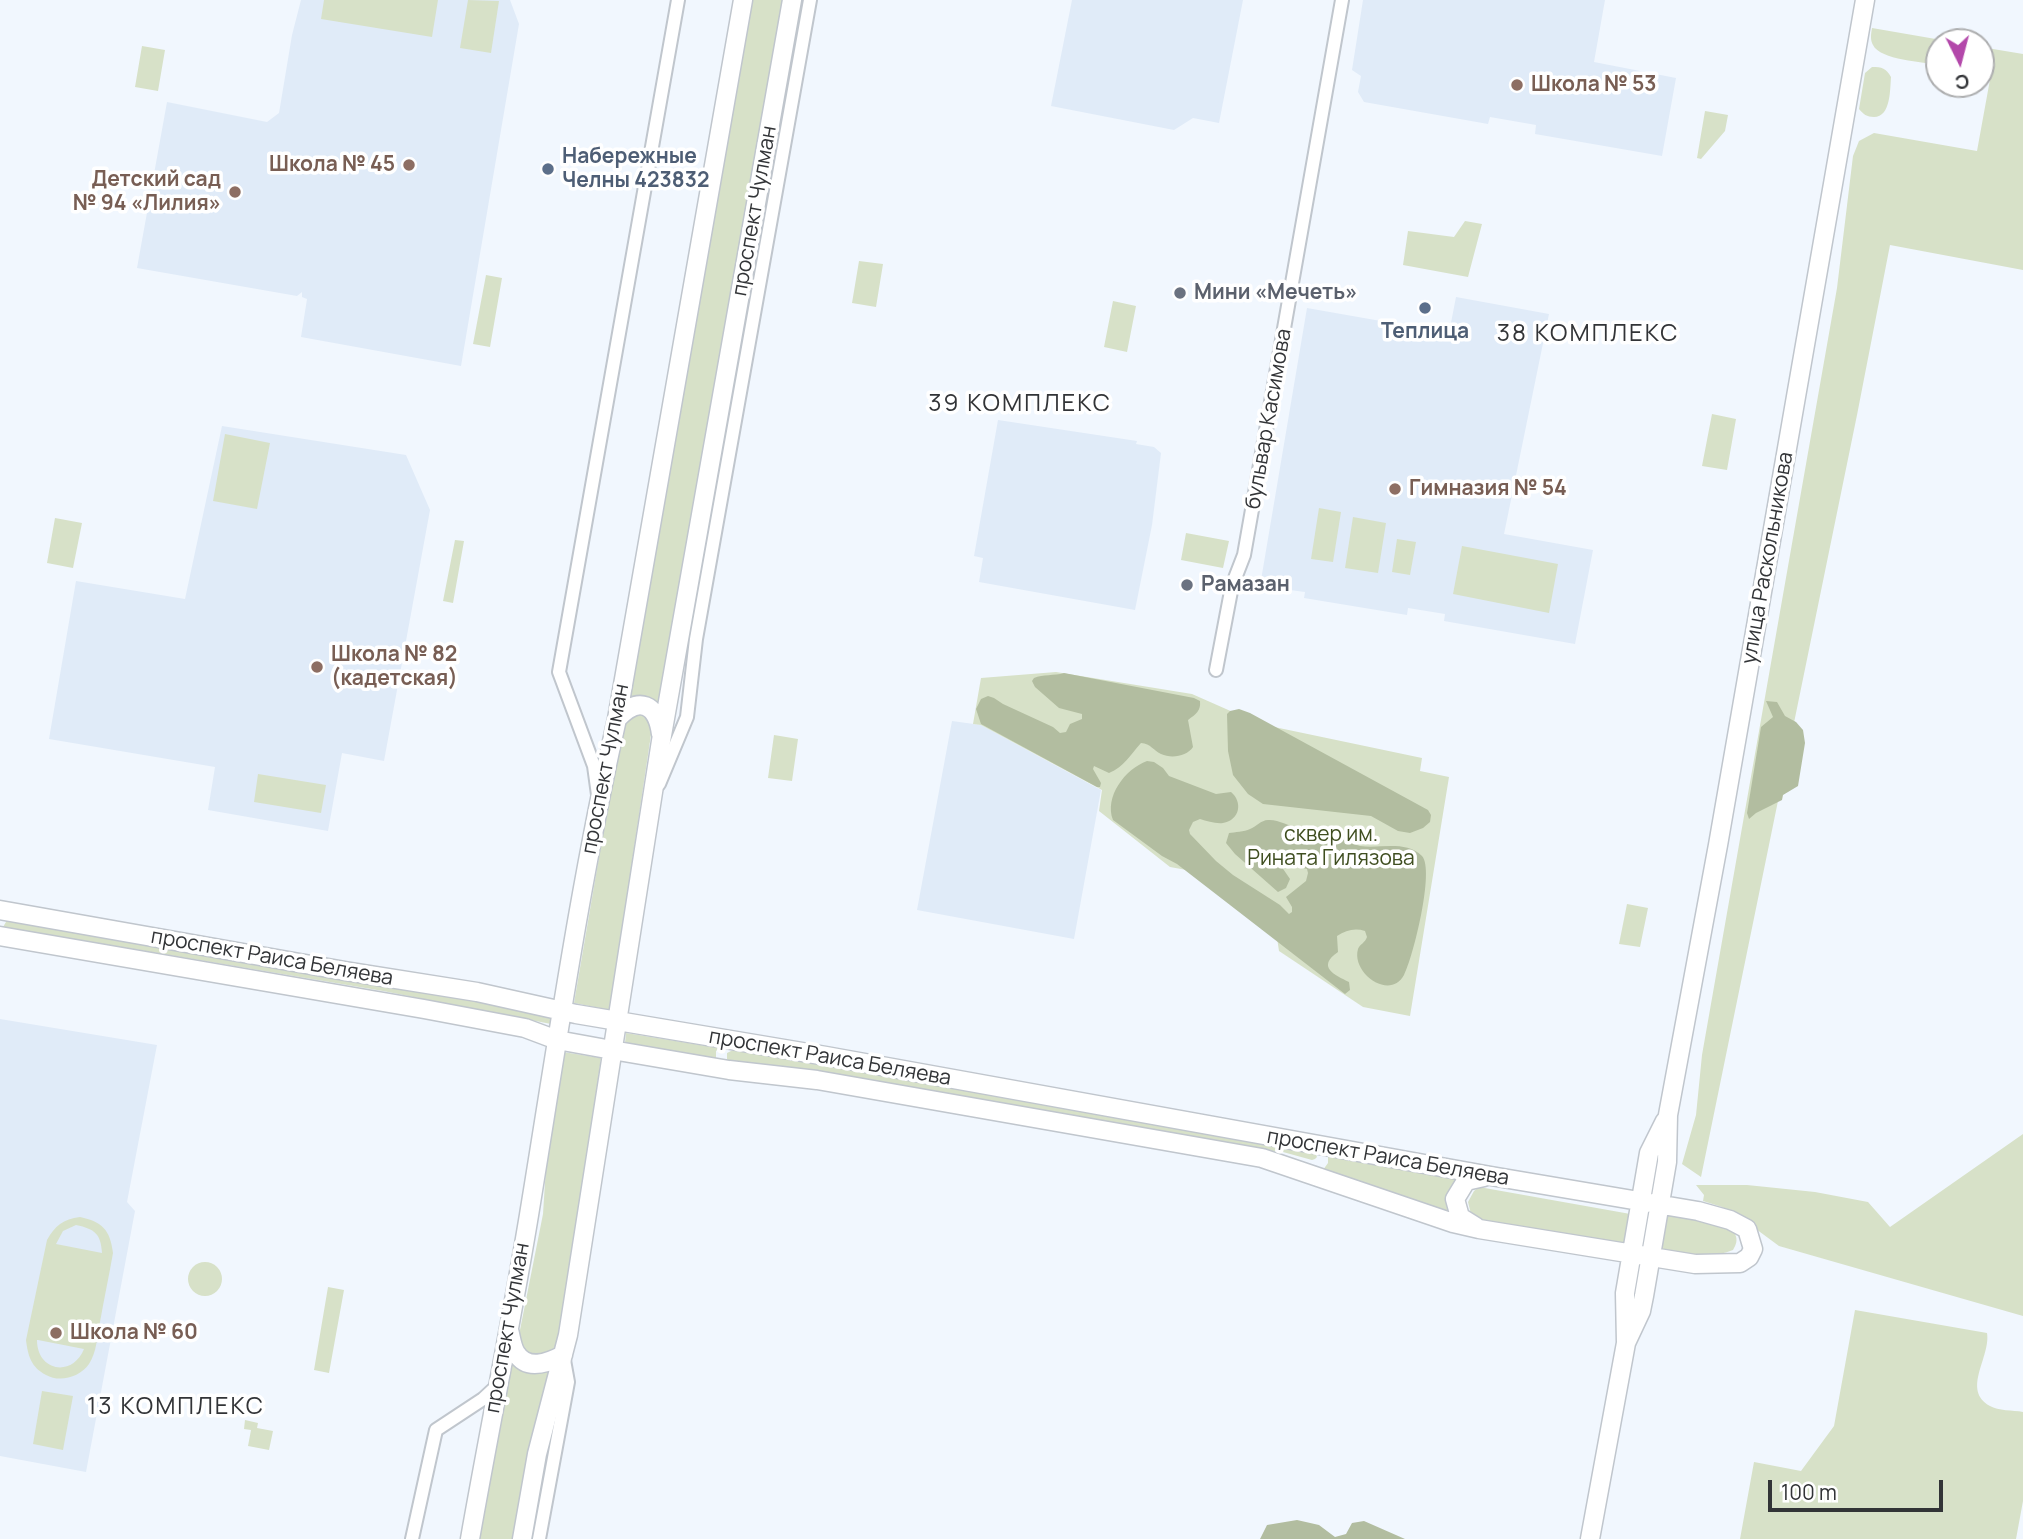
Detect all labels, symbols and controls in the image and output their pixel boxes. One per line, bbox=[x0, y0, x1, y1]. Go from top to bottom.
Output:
north arrow bbox=[1925, 28, 1995, 98]
text: С bbox=[1954, 68, 1970, 96]
place label: Школа № 53 bbox=[1531, 72, 1656, 98]
marker: Школа № 53 bbox=[1509, 77, 1525, 93]
street label: проспект Чулман bbox=[728, 124, 782, 298]
place label: Набережные Челны 423832 bbox=[562, 144, 709, 194]
place label: Школа № 45 bbox=[269, 152, 395, 178]
marker: Школа № 45 bbox=[401, 157, 417, 173]
marker: Набережные Челны 423832 bbox=[540, 161, 556, 177]
place label: Детский сад № 94 «Лилия» bbox=[73, 167, 221, 217]
marker: Детский сад № 94 «Лилия» bbox=[227, 184, 243, 200]
place label: Мини «Мечеть» bbox=[1194, 280, 1357, 306]
marker: Мини «Мечеть» bbox=[1172, 285, 1188, 301]
marker: Теплица bbox=[1417, 300, 1433, 316]
place label: Теплица bbox=[1381, 319, 1469, 345]
district label: 38 КОМПЛЕКС bbox=[1498, 320, 1678, 348]
street label: бульвар Касимова bbox=[1241, 327, 1297, 511]
district label: 39 КОМПЛЕКС bbox=[930, 390, 1110, 418]
street label: улица Раскольникова bbox=[1737, 450, 1799, 666]
place label: Гимназия № 54 bbox=[1409, 476, 1567, 502]
marker: Гимназия № 54 bbox=[1387, 481, 1403, 497]
place label: Рамазан bbox=[1201, 572, 1290, 598]
marker: Рамазан bbox=[1179, 577, 1195, 593]
place label: Школа № 82 (кадетская) bbox=[331, 642, 458, 692]
marker: Школа № 82 (кадетская) bbox=[309, 659, 325, 675]
street label: проспект Чулман bbox=[577, 682, 635, 856]
park label: сквер им. Рината Гилязова bbox=[1247, 822, 1415, 872]
street label: проспект Раиса Беляева bbox=[149, 924, 395, 992]
street label: проспект Раиса Беляева bbox=[707, 1024, 953, 1092]
street label: проспект Раиса Беляева bbox=[1265, 1124, 1511, 1192]
street label: проспект Чулман bbox=[481, 1241, 535, 1415]
place label: Школа № 60 bbox=[70, 1320, 198, 1346]
marker: Школа № 60 bbox=[48, 1325, 64, 1341]
district label: 13 КОМПЛЕКС bbox=[88, 1393, 264, 1421]
scale bar bbox=[1771, 1466, 1946, 1510]
text: 100 m bbox=[1781, 1478, 1837, 1506]

